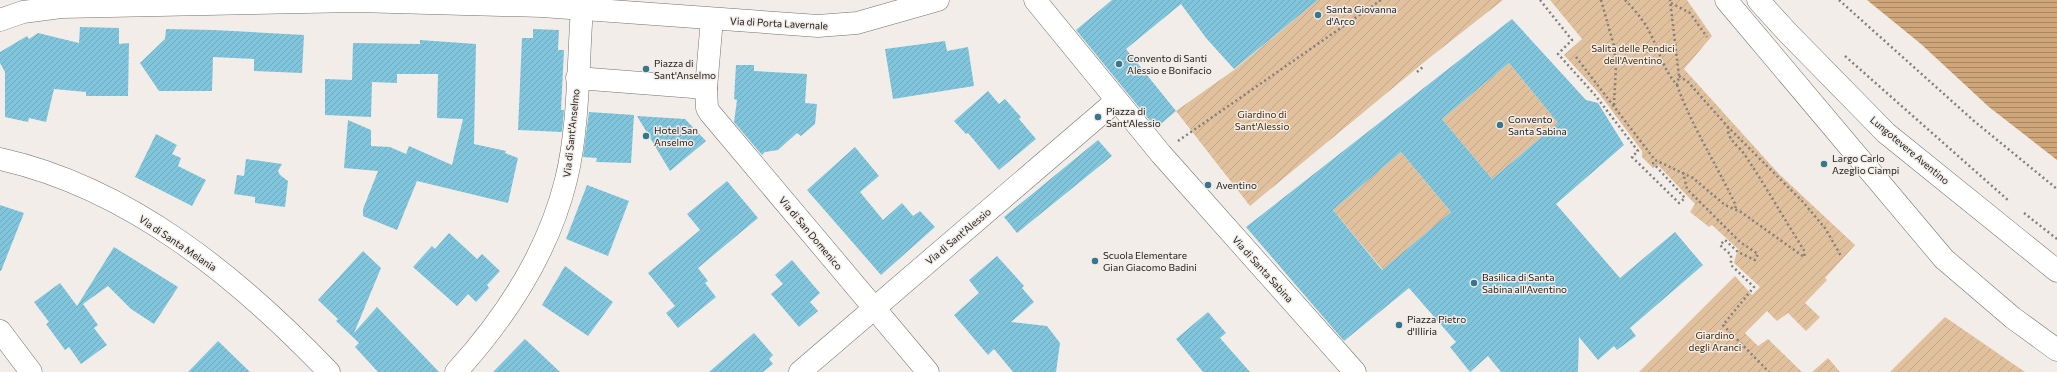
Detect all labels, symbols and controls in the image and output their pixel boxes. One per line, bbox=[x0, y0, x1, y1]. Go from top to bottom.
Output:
place label: Santa Giovanna d'Arco bbox=[1326, 3, 1397, 27]
marker: Santa Giovanna d'Arco bbox=[1313, 10, 1323, 20]
street label: Via di Porta Lavernale bbox=[730, 14, 828, 32]
park label: Salita delle Pendici dell'Aventino bbox=[1591, 42, 1675, 66]
place label: Convento di Santi Alessio e Bonifacio bbox=[1127, 52, 1212, 76]
place label: Piazza di Sant'Anselmo bbox=[654, 57, 716, 81]
marker: Convento di Santi Alessio e Bonifacio bbox=[1114, 59, 1124, 69]
marker: Piazza di Sant'Anselmo bbox=[641, 64, 651, 74]
street label: Via di Sant'Anselmo bbox=[560, 88, 582, 178]
place label: Piazza di Sant'Alessio bbox=[1106, 105, 1161, 129]
park label: Giardino di Sant'Alessio bbox=[1235, 108, 1289, 132]
marker: Piazza di Sant'Alessio bbox=[1093, 112, 1103, 122]
place label: Convento Santa Sabina bbox=[1508, 113, 1567, 137]
street label: Lungotevere Aventino bbox=[1868, 113, 1952, 187]
marker: Convento Santa Sabina bbox=[1495, 120, 1505, 130]
place label: Hotel San Anselmo bbox=[654, 124, 698, 148]
marker: Hotel San Anselmo bbox=[641, 131, 651, 141]
place label: Largo Carlo Azeglio Ciampi bbox=[1832, 152, 1899, 176]
marker: Largo Carlo Azeglio Ciampi bbox=[1819, 159, 1829, 169]
place label: Aventino bbox=[1216, 179, 1257, 191]
marker: Aventino bbox=[1203, 180, 1213, 190]
street label: Via di San Domenico bbox=[777, 194, 845, 272]
street label: Via di Sant'Alessio bbox=[923, 205, 993, 267]
street label: Via di Santa Melania bbox=[137, 213, 219, 273]
street label: Via di Santa Sabina bbox=[1230, 233, 1296, 305]
place label: Scuola Elementare Gian Giacomo Badini bbox=[1103, 249, 1197, 273]
marker: Scuola Elementare Gian Giacomo Badini bbox=[1090, 256, 1100, 266]
place label: Basilica di Santa Sabina all'Aventino bbox=[1482, 271, 1567, 295]
marker: Basilica di Santa Sabina all'Aventino bbox=[1469, 278, 1479, 288]
place label: Piazza Pietro d'Illiria bbox=[1407, 313, 1466, 337]
marker: Piazza Pietro d'Illiria bbox=[1394, 320, 1404, 330]
park label: Giardino degli Aranci bbox=[1689, 329, 1741, 353]

